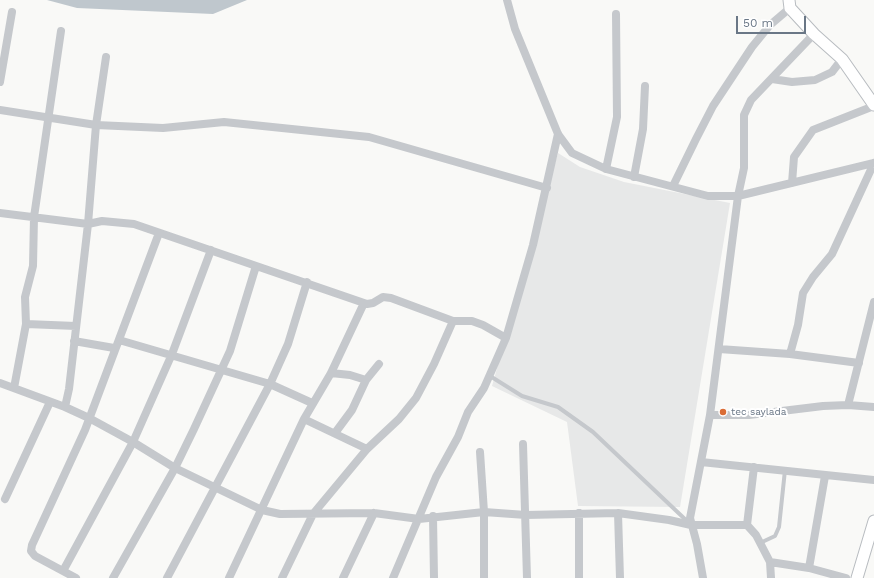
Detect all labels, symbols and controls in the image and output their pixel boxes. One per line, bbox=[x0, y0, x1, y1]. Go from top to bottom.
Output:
scale bar bbox=[738, 8, 808, 34]
text: 50 m bbox=[743, 16, 773, 30]
place label: tec saylada bbox=[731, 406, 786, 418]
marker: tec saylada bbox=[718, 407, 728, 417]

